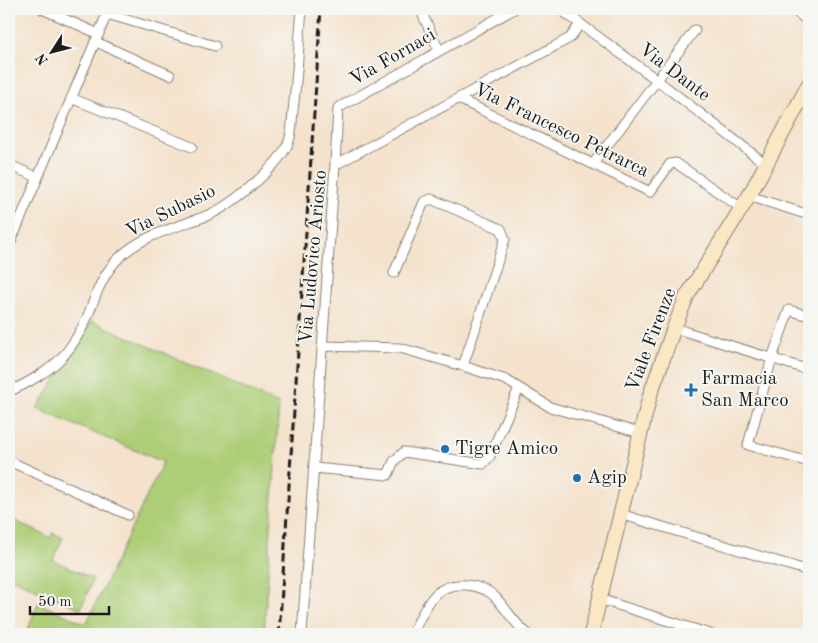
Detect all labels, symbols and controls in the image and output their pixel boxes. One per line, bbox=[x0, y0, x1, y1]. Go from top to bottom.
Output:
street label: Via Fornaci bbox=[347, 26, 439, 90]
north arrow bbox=[28, 28, 78, 78]
street label: Via Dante bbox=[635, 40, 713, 106]
text: N bbox=[33, 50, 51, 67]
street label: Via Francesco Petrarca bbox=[470, 80, 652, 182]
street label: Via Ludovico Ariosto bbox=[297, 169, 331, 345]
street label: Via Subasio bbox=[123, 182, 219, 242]
street label: Viale Firenze bbox=[624, 286, 680, 394]
place label: Farmacia San Marco bbox=[701, 370, 789, 411]
marker: Farmacia San Marco bbox=[685, 384, 697, 396]
place label: Tigre Amico bbox=[455, 440, 558, 459]
marker: Tigre Amico bbox=[439, 443, 451, 455]
place label: Agip bbox=[587, 469, 627, 488]
marker: Agip bbox=[571, 472, 583, 484]
scale bar bbox=[30, 583, 109, 615]
text: 50 m bbox=[38, 595, 72, 610]

